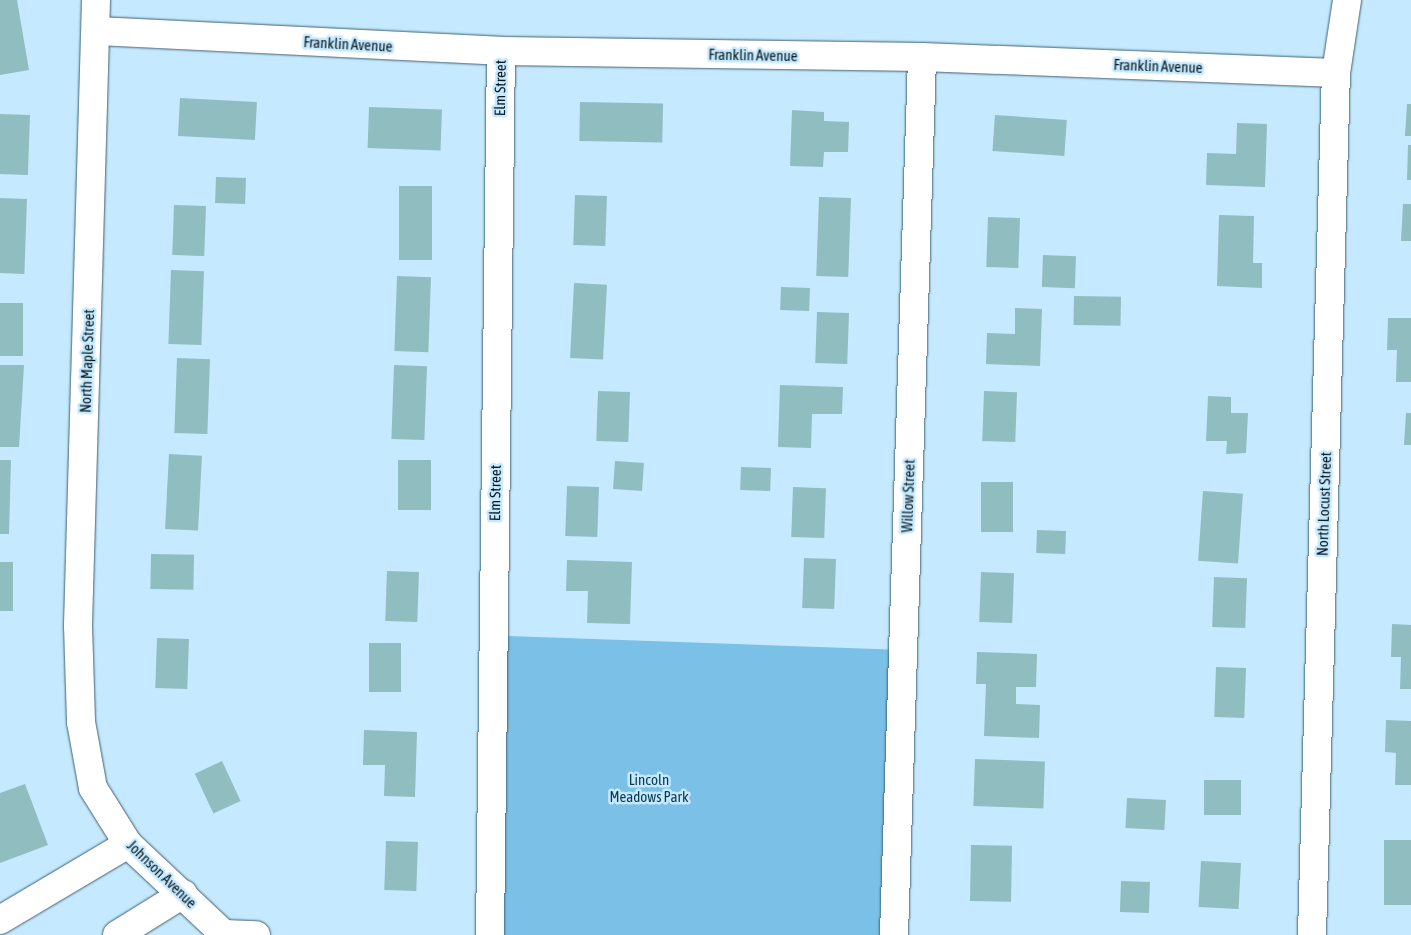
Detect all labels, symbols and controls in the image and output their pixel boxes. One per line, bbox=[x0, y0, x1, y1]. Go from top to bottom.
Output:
street label: Franklin Avenue bbox=[303, 33, 393, 55]
street label: Franklin Avenue bbox=[708, 45, 798, 65]
street label: Franklin Avenue bbox=[1113, 55, 1203, 77]
street label: Elm Street bbox=[491, 60, 509, 116]
street label: North Maple Street bbox=[76, 309, 98, 413]
street label: North Locust Street bbox=[1313, 452, 1335, 556]
street label: Willow Street bbox=[898, 459, 918, 533]
street label: Elm Street bbox=[486, 465, 504, 521]
park label: Lincoln Meadows Park bbox=[609, 770, 689, 805]
street label: Johnson Avenue bbox=[124, 836, 200, 912]

